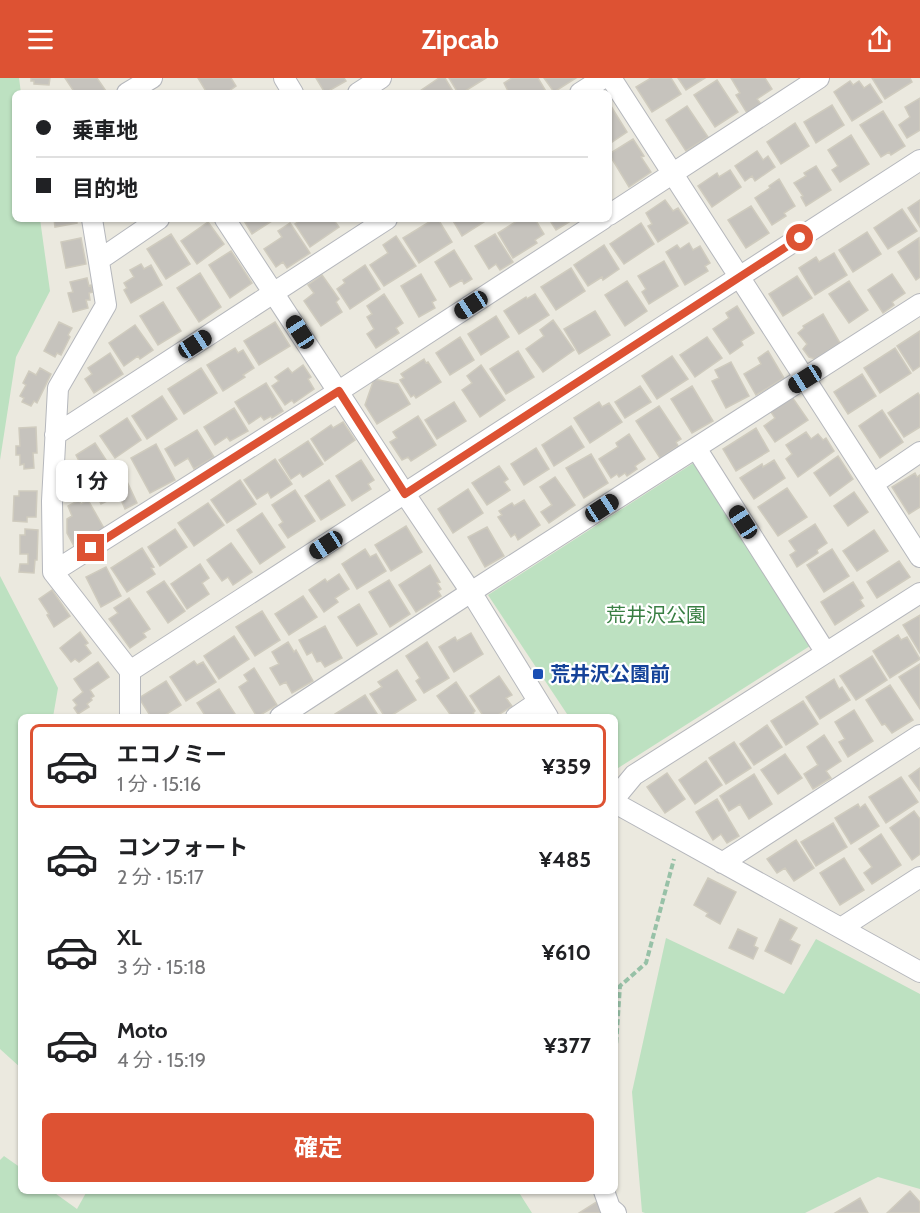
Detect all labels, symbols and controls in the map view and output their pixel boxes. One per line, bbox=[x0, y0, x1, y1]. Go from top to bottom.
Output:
icon: menu bbox=[24, 23, 57, 56]
text: Zipcab bbox=[421, 23, 499, 56]
icon: share bbox=[863, 23, 896, 56]
text: 乗車地 bbox=[72, 117, 138, 144]
text: 目的地 bbox=[72, 175, 138, 202]
route start bbox=[786, 224, 813, 251]
car bbox=[451, 288, 491, 322]
car bbox=[283, 312, 317, 352]
car bbox=[175, 327, 215, 361]
car bbox=[785, 362, 825, 396]
callout: 1 分 bbox=[55, 461, 127, 503]
text: 1 分 bbox=[76, 469, 108, 493]
car bbox=[582, 491, 622, 525]
car bbox=[726, 502, 760, 542]
car bbox=[306, 528, 346, 562]
route end bbox=[77, 534, 104, 561]
park label: 荒井沢公園 bbox=[606, 603, 706, 627]
place label: 荒井沢公園前 bbox=[550, 662, 670, 686]
marker: 荒井沢公園前 bbox=[531, 667, 545, 681]
icon: car bbox=[45, 739, 99, 793]
text: エコノミー bbox=[117, 741, 227, 768]
text: ¥359 bbox=[542, 753, 591, 780]
text: 1 分 · 15:16 bbox=[117, 772, 201, 796]
icon: car bbox=[45, 832, 99, 886]
text: コンフォート bbox=[117, 834, 248, 861]
text: ¥485 bbox=[539, 846, 591, 873]
text: 2 分 · 15:17 bbox=[117, 865, 204, 889]
text: XL bbox=[117, 924, 142, 951]
icon: car bbox=[45, 925, 99, 979]
text: ¥610 bbox=[542, 939, 591, 966]
text: 3 分 · 15:18 bbox=[117, 955, 206, 979]
text: Moto bbox=[117, 1017, 168, 1044]
icon: car bbox=[45, 1018, 99, 1072]
text: ¥377 bbox=[543, 1032, 591, 1059]
text: 4 分 · 15:19 bbox=[117, 1048, 206, 1072]
button: 確定 bbox=[42, 1113, 594, 1182]

